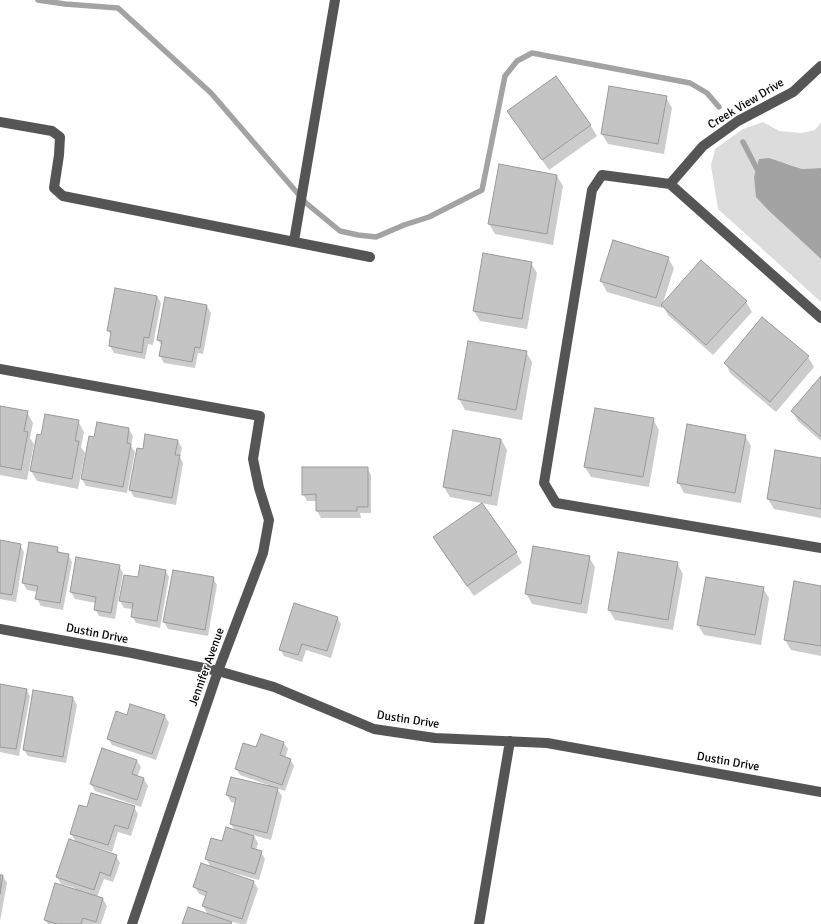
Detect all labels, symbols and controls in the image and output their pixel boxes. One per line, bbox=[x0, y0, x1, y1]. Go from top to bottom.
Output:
street label: Creek View Drive bbox=[705, 76, 787, 132]
street label: Dustin Drive bbox=[65, 621, 129, 647]
street label: Jennifer Avenue bbox=[186, 626, 228, 708]
street label: Dustin Drive bbox=[376, 708, 440, 732]
street label: Dustin Drive bbox=[696, 749, 760, 775]

